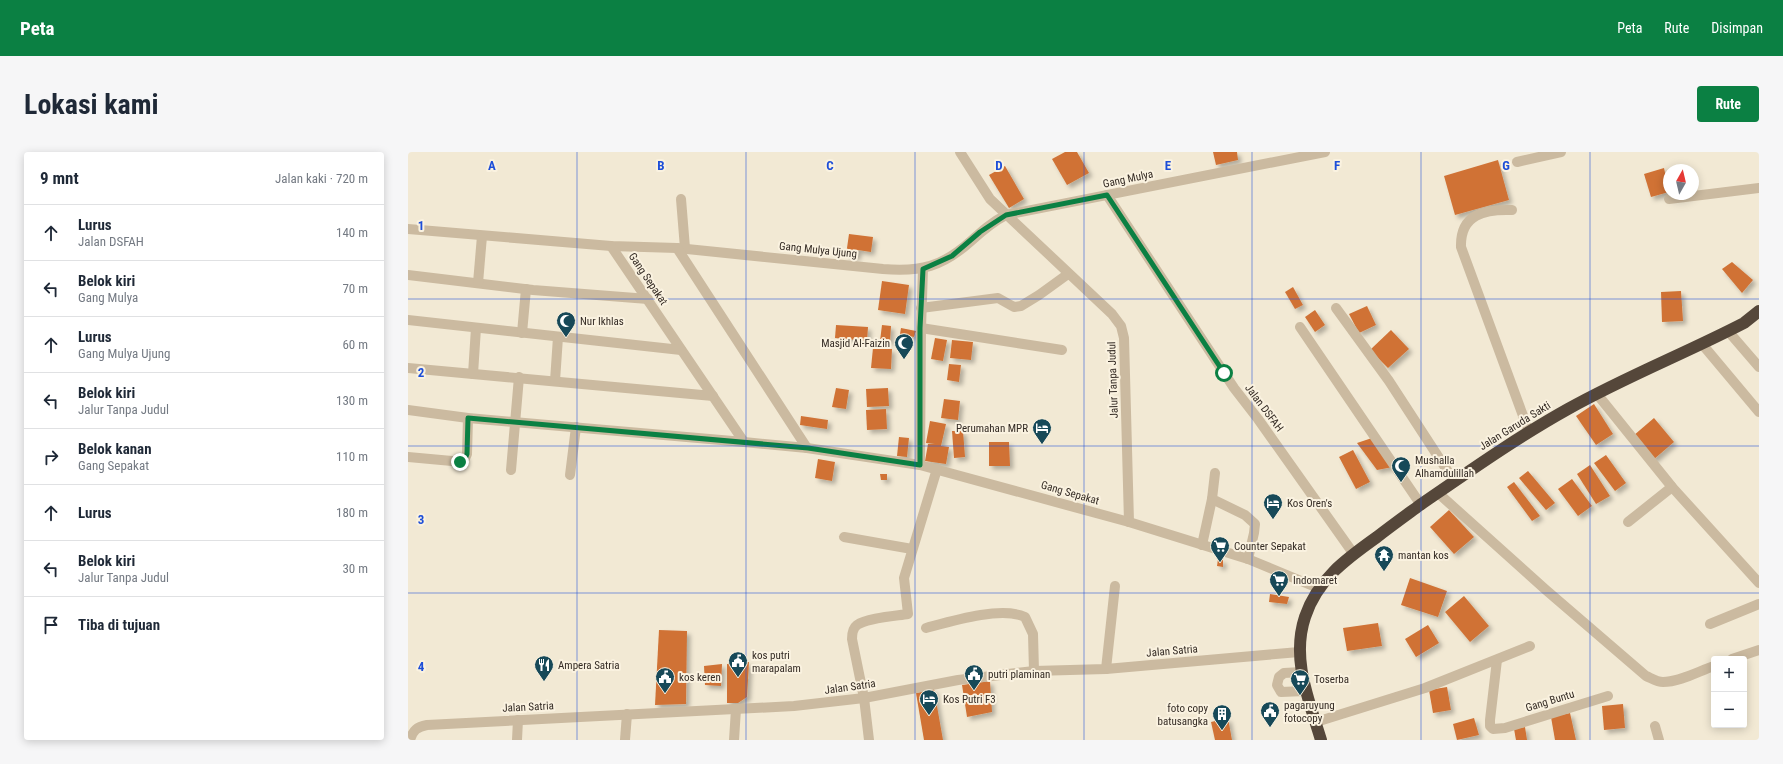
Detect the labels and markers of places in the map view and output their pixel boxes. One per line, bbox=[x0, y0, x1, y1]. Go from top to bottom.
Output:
mosque icon: Nur Ikhlas bbox=[555, 310, 577, 338]
place label: Nur Ikhlas bbox=[580, 315, 624, 328]
mosque icon: Masjid Al-Faizin bbox=[893, 332, 915, 360]
place label: Masjid Al-Faizin bbox=[821, 337, 890, 350]
hotel icon: Perumahan MPR bbox=[1031, 417, 1053, 445]
place label: Perumahan MPR bbox=[956, 422, 1028, 435]
place label: Mushalla Alhamdulillah bbox=[1415, 454, 1474, 480]
mosque icon: Mushalla Alhamdulillah bbox=[1390, 455, 1412, 483]
hotel icon: Kos Oren's bbox=[1262, 492, 1284, 520]
place label: Kos Oren's bbox=[1287, 497, 1332, 510]
supermarket icon: Counter Sepakat bbox=[1209, 535, 1231, 563]
place label: Counter Sepakat bbox=[1234, 540, 1306, 553]
temple icon: mantan kos bbox=[1373, 544, 1395, 572]
place label: mantan kos bbox=[1398, 549, 1449, 562]
supermarket icon: Indomaret bbox=[1268, 569, 1290, 597]
place label: Indomaret bbox=[1293, 574, 1337, 587]
place label: kos putri marapalam bbox=[752, 649, 801, 675]
public building icon: kos putri marapalam bbox=[727, 650, 749, 678]
restaurant icon: Ampera Satria bbox=[533, 654, 555, 682]
place label: Ampera Satria bbox=[558, 659, 620, 672]
public building icon: putri plaminan bbox=[963, 663, 985, 691]
public building icon: kos keren bbox=[654, 666, 676, 694]
place label: putri plaminan bbox=[988, 668, 1050, 681]
supermarket icon: Toserba bbox=[1289, 668, 1311, 696]
place label: kos keren bbox=[679, 671, 721, 684]
place label: Toserba bbox=[1314, 673, 1349, 686]
hotel icon: Kos Putri F3 bbox=[918, 688, 940, 716]
place label: Kos Putri F3 bbox=[943, 693, 996, 706]
place label: pagaruyung fotocopy bbox=[1284, 699, 1335, 725]
public building icon: pagaruyung fotocopy bbox=[1259, 700, 1281, 728]
place label: foto copy batusangka bbox=[1157, 702, 1208, 728]
building icon: foto copy batusangka bbox=[1211, 703, 1233, 731]

